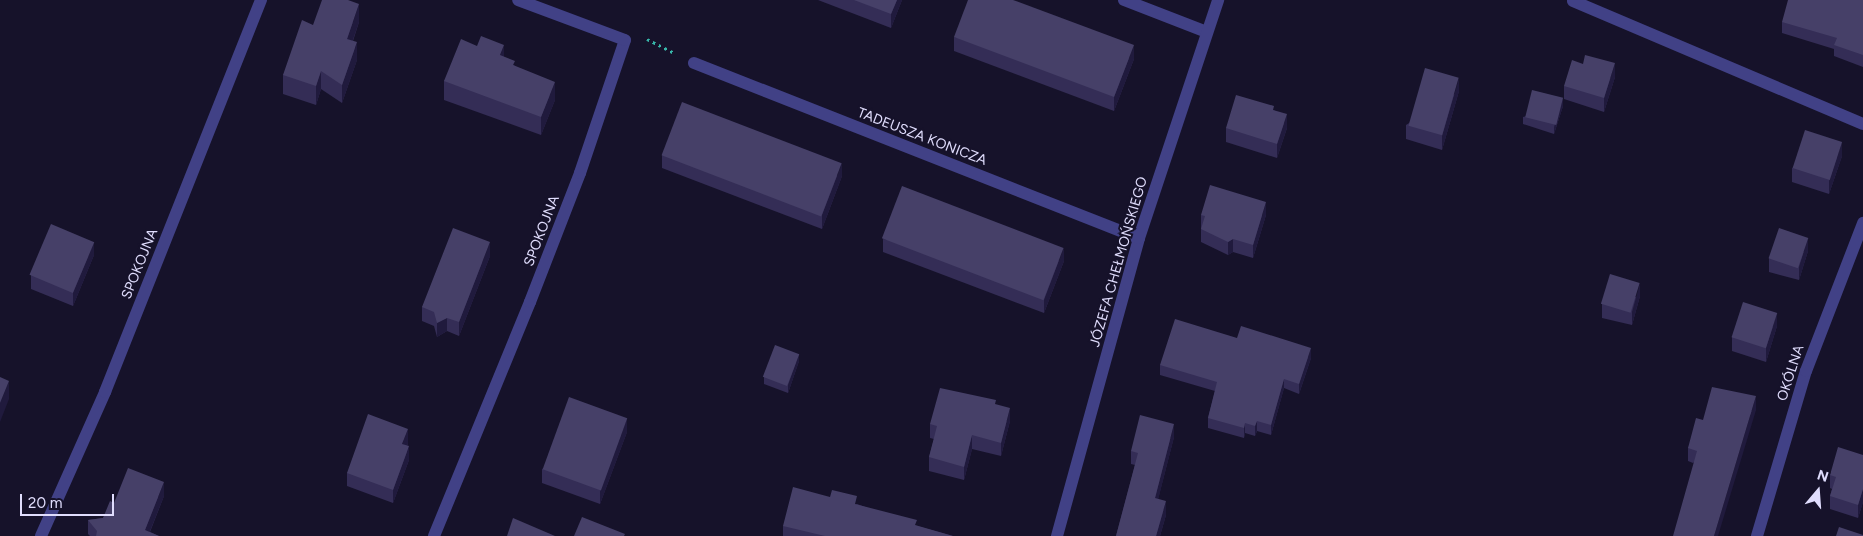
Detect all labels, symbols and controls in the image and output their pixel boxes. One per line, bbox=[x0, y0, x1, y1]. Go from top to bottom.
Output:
street label: TADEUSZA KONICZA bbox=[855, 105, 989, 169]
street label: JÓZEFA CHEŁMOŃSKIEGO bbox=[1087, 175, 1151, 349]
street label: SPOKOJNA bbox=[521, 193, 563, 269]
street label: SPOKOJNA bbox=[118, 226, 162, 302]
street label: OKÓLNA bbox=[1774, 343, 1808, 403]
north arrow bbox=[1793, 466, 1843, 516]
text: N bbox=[1815, 466, 1831, 486]
scale bar bbox=[22, 484, 116, 516]
text: 20 m bbox=[28, 494, 62, 512]

